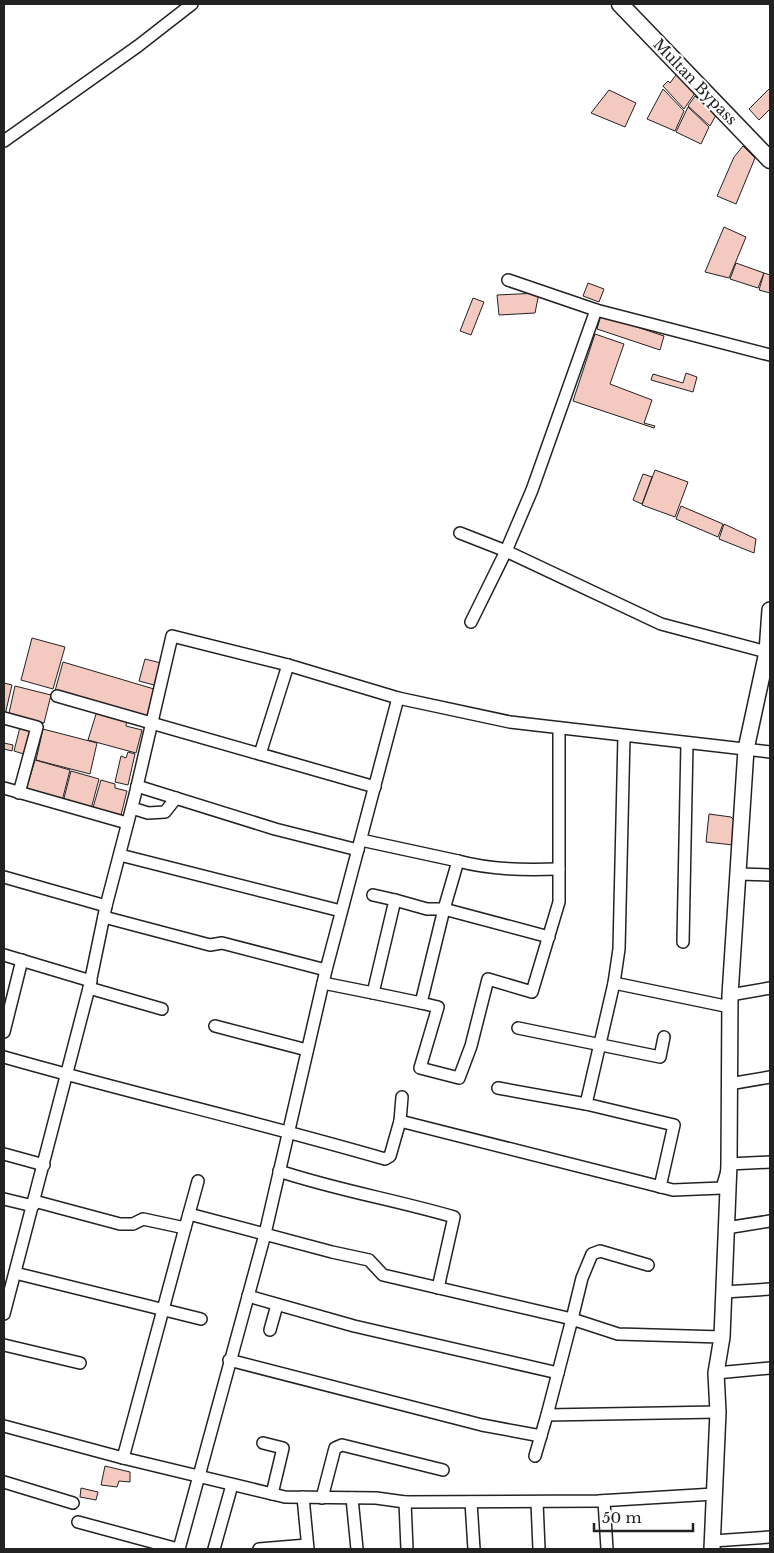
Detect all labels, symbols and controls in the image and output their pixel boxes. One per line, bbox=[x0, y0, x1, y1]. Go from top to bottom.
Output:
street label: Multan Bypass bbox=[649, 35, 741, 129]
scale bar bbox=[594, 1500, 693, 1532]
text: 50 m bbox=[602, 1508, 642, 1527]

